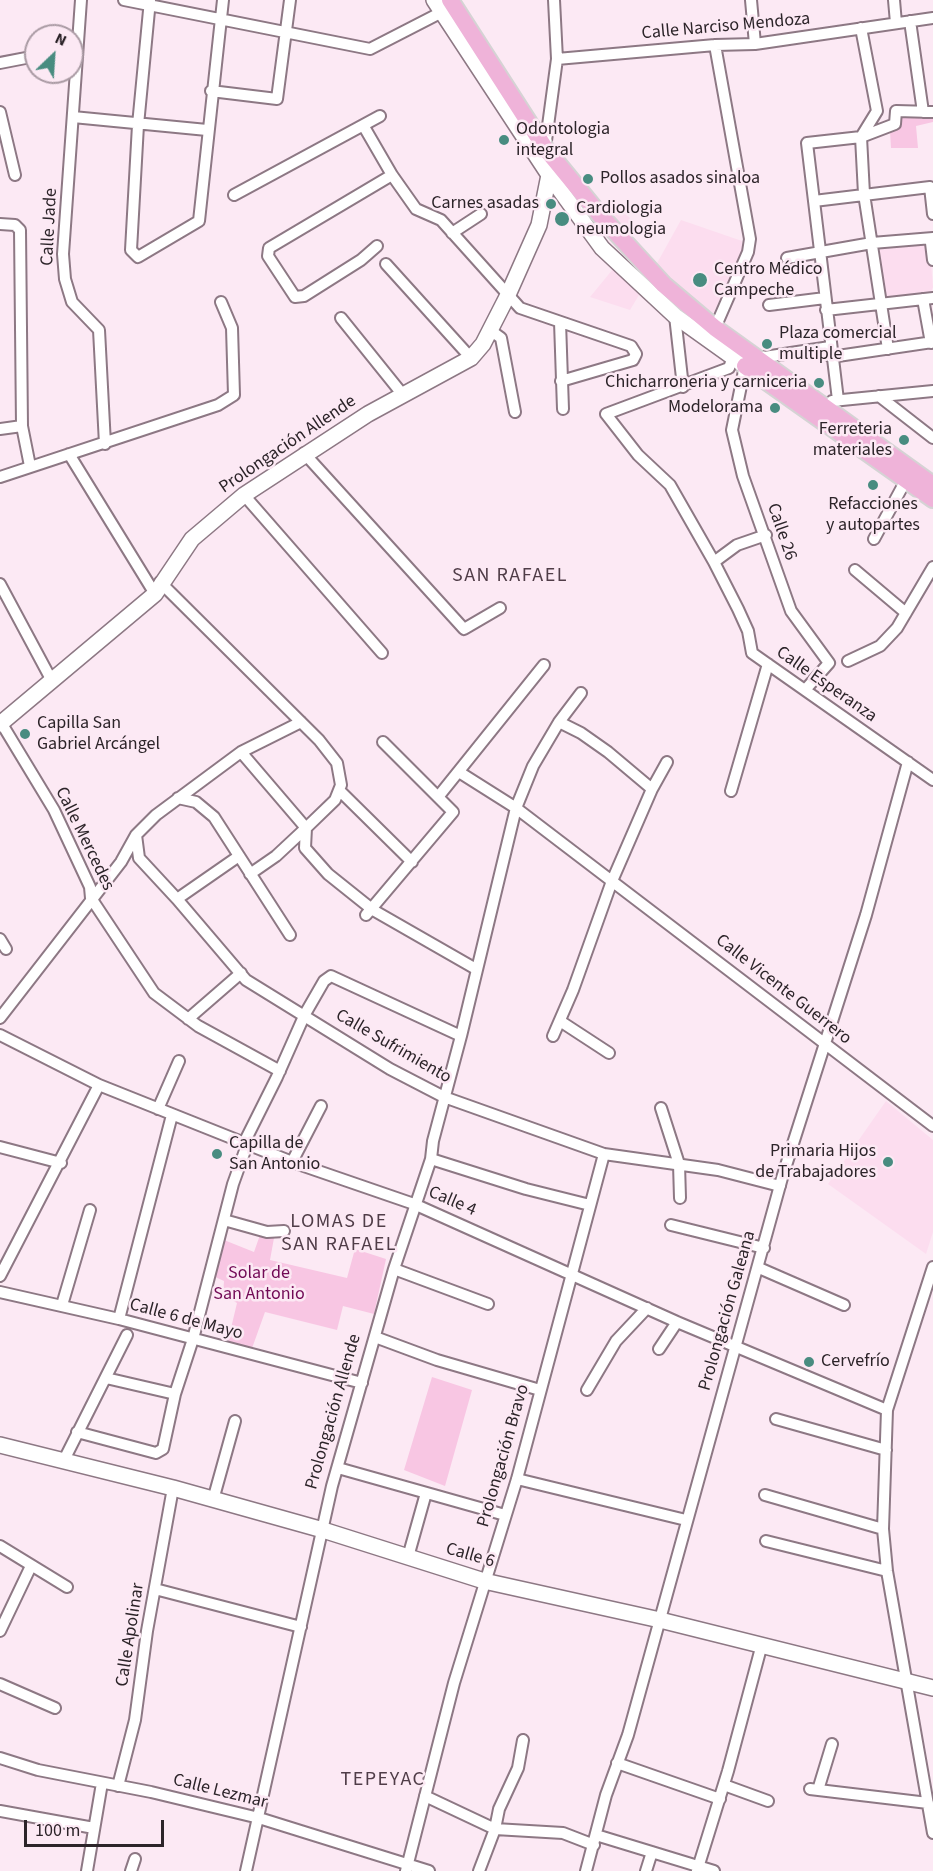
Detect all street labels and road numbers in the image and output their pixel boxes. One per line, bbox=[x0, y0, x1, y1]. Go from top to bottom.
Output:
street label: Calle Narciso Mendoza bbox=[641, 9, 811, 45]
street label: Calle Jade bbox=[37, 188, 63, 266]
street label: Prolongación Allende bbox=[215, 391, 361, 499]
street label: Calle 26 bbox=[761, 501, 801, 563]
street label: Calle Esperanza bbox=[771, 642, 881, 728]
street label: Calle Mercedes bbox=[50, 784, 118, 894]
street label: Calle Vicente Guerrero bbox=[711, 930, 855, 1050]
street label: Calle Sufrimiento bbox=[331, 1005, 455, 1089]
street label: Calle 4 bbox=[425, 1182, 479, 1222]
street label: Prolongación Galeana bbox=[695, 1229, 761, 1393]
street label: Calle 6 de Mayo bbox=[127, 1295, 245, 1345]
street label: Prolongación Allende bbox=[301, 1332, 367, 1492]
street label: Prolongación Bravo bbox=[473, 1382, 535, 1530]
street label: Calle 6 bbox=[443, 1539, 497, 1573]
street label: Calle Apolinar bbox=[112, 1582, 150, 1688]
street label: Calle Lezmar bbox=[171, 1770, 269, 1814]

